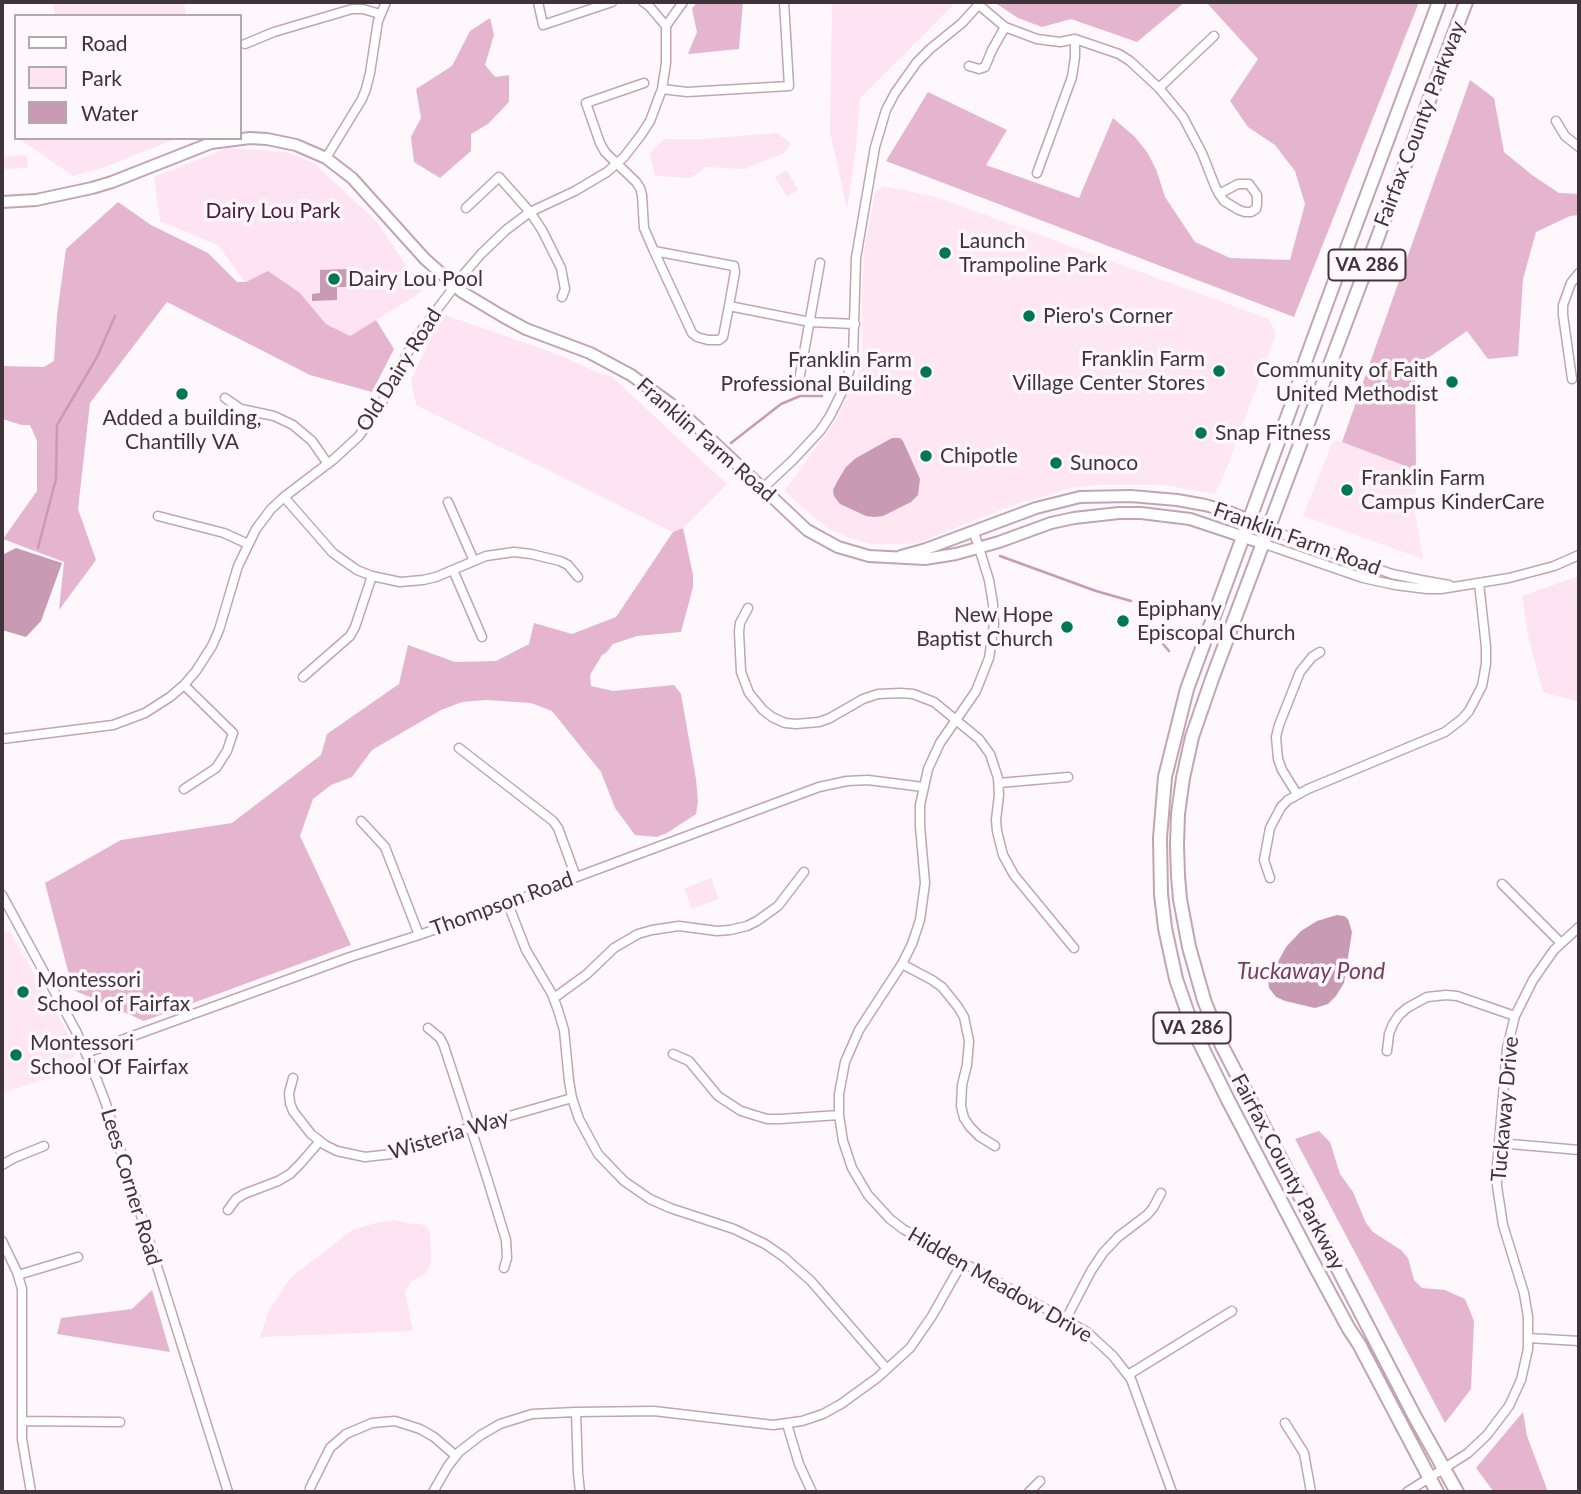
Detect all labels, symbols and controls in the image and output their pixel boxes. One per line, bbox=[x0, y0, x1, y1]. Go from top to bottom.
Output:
legend bbox=[14, 14, 242, 140]
street label: Fairfax County Parkway bbox=[1369, 18, 1471, 230]
text: Road bbox=[81, 30, 128, 55]
text: Park bbox=[81, 65, 122, 90]
text: Water bbox=[81, 100, 138, 125]
park label: Dairy Lou Park bbox=[205, 198, 341, 224]
place label: Launch Trampoline Park bbox=[959, 228, 1107, 278]
marker: Launch Trampoline Park bbox=[937, 245, 953, 261]
road number: VA 286 bbox=[1328, 249, 1406, 280]
place label: Dairy Lou Pool bbox=[348, 266, 483, 292]
marker: Dairy Lou Pool bbox=[326, 271, 342, 287]
place label: Piero's Corner bbox=[1043, 303, 1173, 329]
street label: Old Dairy Road bbox=[351, 304, 447, 436]
marker: Piero's Corner bbox=[1021, 308, 1037, 324]
place label: Franklin Farm Village Center Stores bbox=[1012, 346, 1205, 396]
place label: Franklin Farm Professional Building bbox=[720, 347, 912, 397]
place label: Community of Faith United Methodist bbox=[1256, 357, 1438, 407]
marker: Franklin Farm Village Center Stores bbox=[1211, 363, 1227, 379]
marker: Franklin Farm Professional Building bbox=[918, 364, 934, 380]
street label: Franklin Farm Road bbox=[631, 373, 781, 507]
marker: Community of Faith United Methodist bbox=[1444, 374, 1460, 390]
marker: Added a building, Chantilly VA bbox=[174, 386, 190, 402]
place label: Added a building, Chantilly VA bbox=[102, 405, 262, 455]
place label: Snap Fitness bbox=[1215, 420, 1331, 446]
marker: Snap Fitness bbox=[1193, 425, 1209, 441]
place label: Chipotle bbox=[940, 443, 1018, 469]
marker: Chipotle bbox=[918, 448, 934, 464]
place label: Sunoco bbox=[1070, 450, 1138, 476]
marker: Sunoco bbox=[1048, 455, 1064, 471]
place label: Franklin Farm Campus KinderCare bbox=[1361, 465, 1545, 515]
marker: Franklin Farm Campus KinderCare bbox=[1339, 482, 1355, 498]
street label: Franklin Farm Road bbox=[1210, 497, 1384, 581]
place label: Epiphany Episcopal Church bbox=[1137, 596, 1295, 646]
place label: New Hope Baptist Church bbox=[916, 602, 1053, 652]
marker: Epiphany Episcopal Church bbox=[1115, 613, 1131, 629]
marker: New Hope Baptist Church bbox=[1059, 619, 1075, 635]
street label: Thompson Road bbox=[427, 867, 577, 941]
water label: Tuckaway Pond bbox=[1237, 958, 1385, 986]
place label: Montessori School of Fairfax bbox=[37, 967, 190, 1017]
marker: Montessori School of Fairfax bbox=[15, 984, 31, 1000]
road number: VA 286 bbox=[1154, 1012, 1230, 1044]
place label: Montessori School Of Fairfax bbox=[30, 1030, 188, 1080]
street label: Tuckaway Drive bbox=[1486, 1035, 1524, 1183]
marker: Montessori School Of Fairfax bbox=[8, 1047, 24, 1063]
street label: Fairfax County Parkway bbox=[1226, 1070, 1350, 1274]
street label: Wisteria Way bbox=[386, 1105, 512, 1165]
street label: Lees Corner Road bbox=[95, 1106, 167, 1268]
street label: Hidden Meadow Drive bbox=[903, 1222, 1097, 1348]

